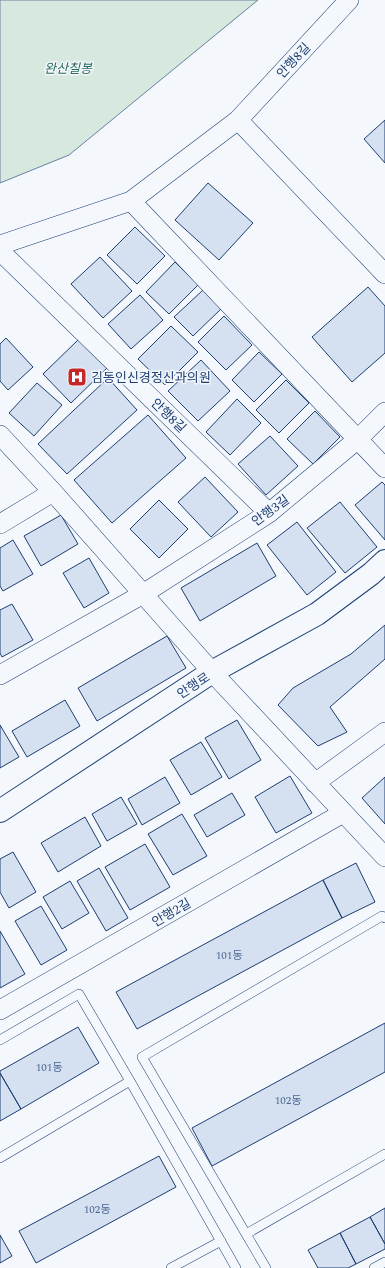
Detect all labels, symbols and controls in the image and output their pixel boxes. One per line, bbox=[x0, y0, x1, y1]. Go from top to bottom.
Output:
street label: 안행8길 bbox=[272, 38, 316, 83]
park label: 완산칠봉 bbox=[44, 59, 93, 79]
hospital icon: 김동인신경정신과의원 bbox=[66, 366, 88, 388]
place label: 김동인신경정신과의원 bbox=[91, 368, 211, 388]
street label: 안행8길 bbox=[146, 394, 190, 438]
street label: 안행3길 bbox=[248, 490, 294, 531]
street label: 안행로 bbox=[173, 668, 214, 704]
street label: 안행2길 bbox=[148, 894, 195, 932]
house number: 101동 bbox=[216, 947, 242, 964]
house number: 101동 bbox=[36, 1059, 62, 1076]
house number: 102동 bbox=[275, 1092, 301, 1109]
house number: 102동 bbox=[84, 1201, 110, 1218]

